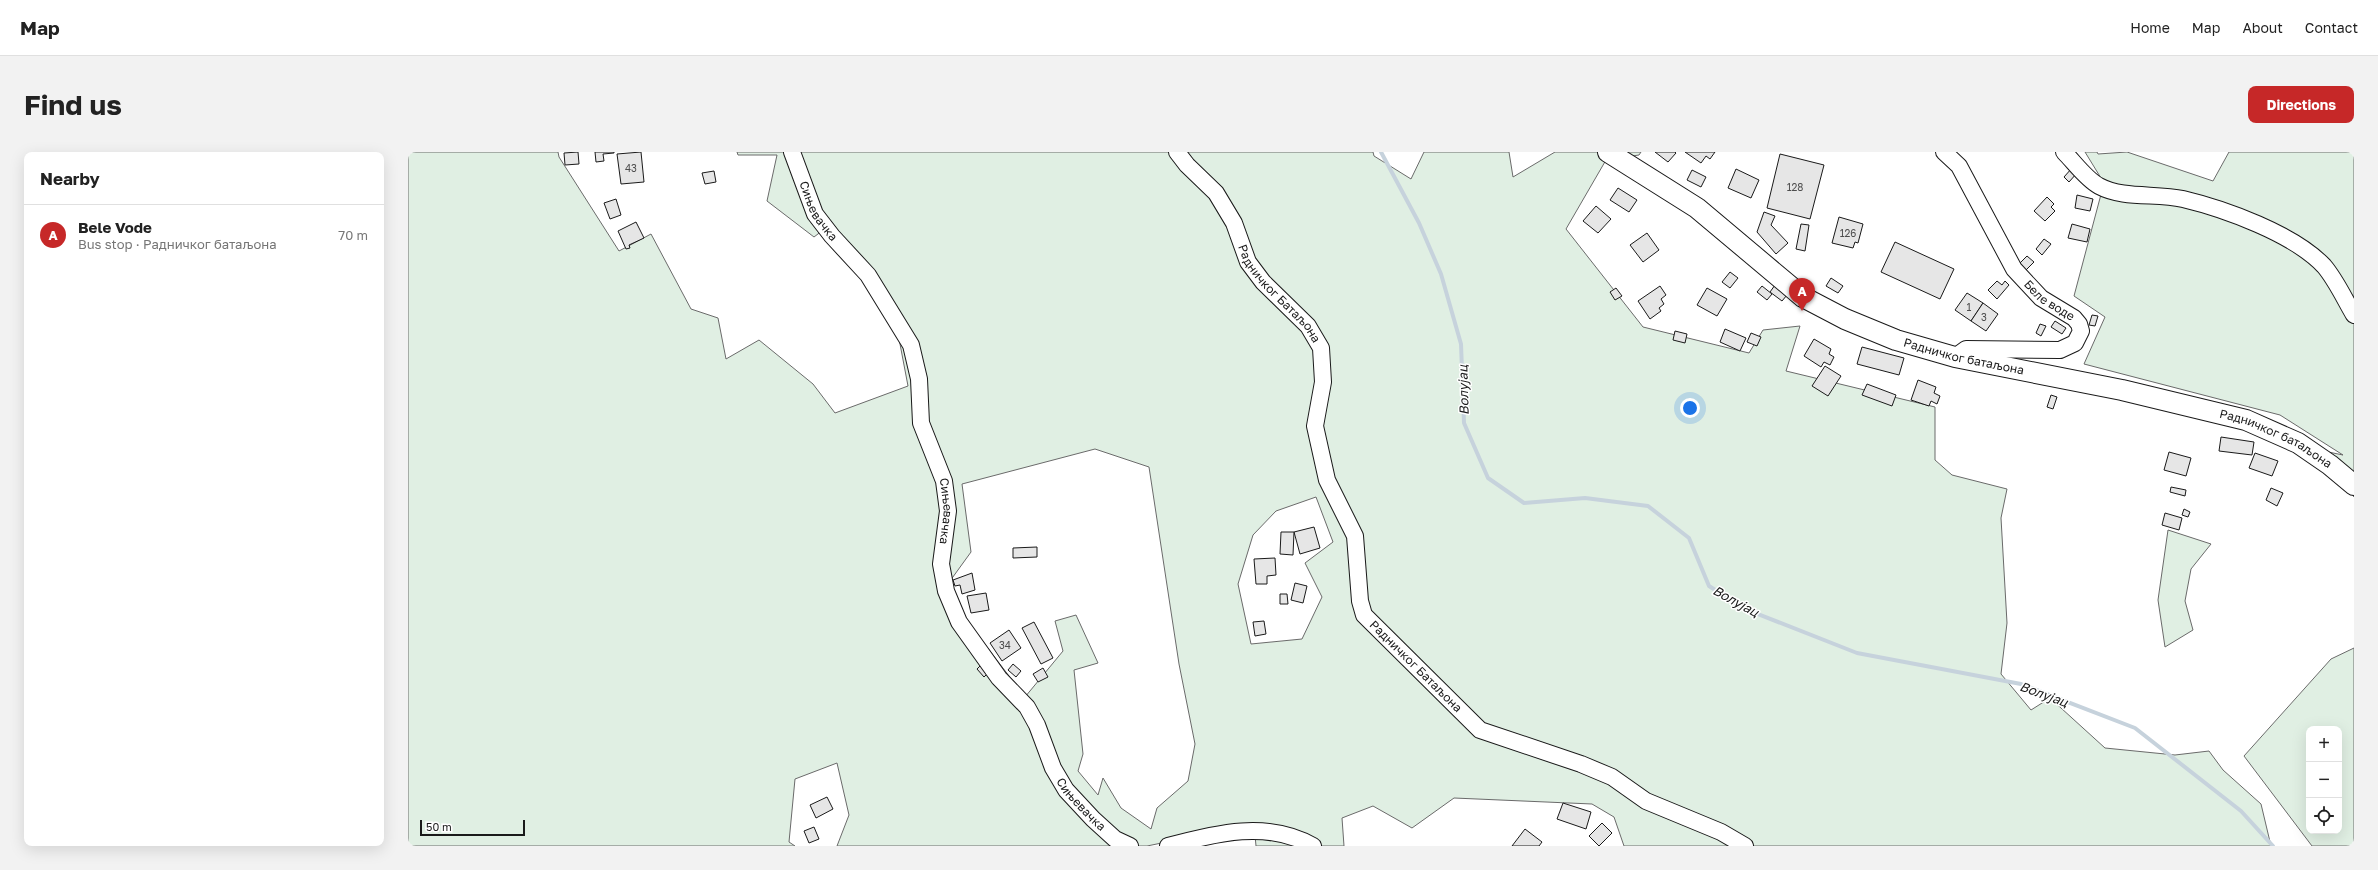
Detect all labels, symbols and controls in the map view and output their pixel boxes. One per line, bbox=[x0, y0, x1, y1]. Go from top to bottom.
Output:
text: Map bbox=[20, 16, 60, 39]
text: Home bbox=[2130, 19, 2170, 36]
text: Map bbox=[2192, 19, 2220, 36]
text: About bbox=[2242, 19, 2283, 36]
text: Contact bbox=[2305, 19, 2358, 36]
button: Directions bbox=[2248, 86, 2354, 123]
text: Find us bbox=[24, 88, 122, 121]
house number: 43 bbox=[625, 162, 637, 174]
text: Nearby bbox=[40, 168, 100, 189]
street label: Сињевачка bbox=[796, 179, 841, 244]
house number: 128 bbox=[1787, 181, 1803, 193]
text: Bele Vode bbox=[78, 218, 152, 236]
text: A bbox=[48, 227, 58, 243]
text: 70 m bbox=[338, 227, 368, 243]
house number: 126 bbox=[1840, 227, 1856, 239]
text: Bus stop · Радничког батаљона bbox=[78, 236, 277, 252]
street label: Радничког Батаљона bbox=[1235, 242, 1324, 345]
street label: Беле воде bbox=[2021, 277, 2078, 324]
pin: A bbox=[1789, 278, 1815, 311]
house number: 1 bbox=[1967, 301, 1972, 313]
house number: 3 bbox=[1981, 311, 1987, 323]
street label: Радничког батаљона bbox=[1902, 335, 2025, 377]
water label: Волујац bbox=[1454, 364, 1472, 415]
your location bbox=[1680, 398, 1700, 418]
street label: Радничког батаљона bbox=[2218, 406, 2335, 471]
street label: Сињевачка bbox=[937, 477, 956, 545]
water label: Волујац bbox=[1710, 582, 1763, 621]
street label: Радничког Батаљона bbox=[1367, 617, 1466, 715]
house number: 34 bbox=[999, 639, 1011, 651]
water label: Волујац bbox=[2018, 678, 2071, 710]
map controls bbox=[2306, 726, 2342, 834]
button: + bbox=[2306, 726, 2342, 762]
button: − bbox=[2306, 762, 2342, 798]
street label: Сињевачка bbox=[1053, 775, 1109, 834]
button: locate bbox=[2306, 798, 2342, 834]
scale bar bbox=[420, 818, 525, 837]
text: 50 m bbox=[426, 820, 452, 833]

